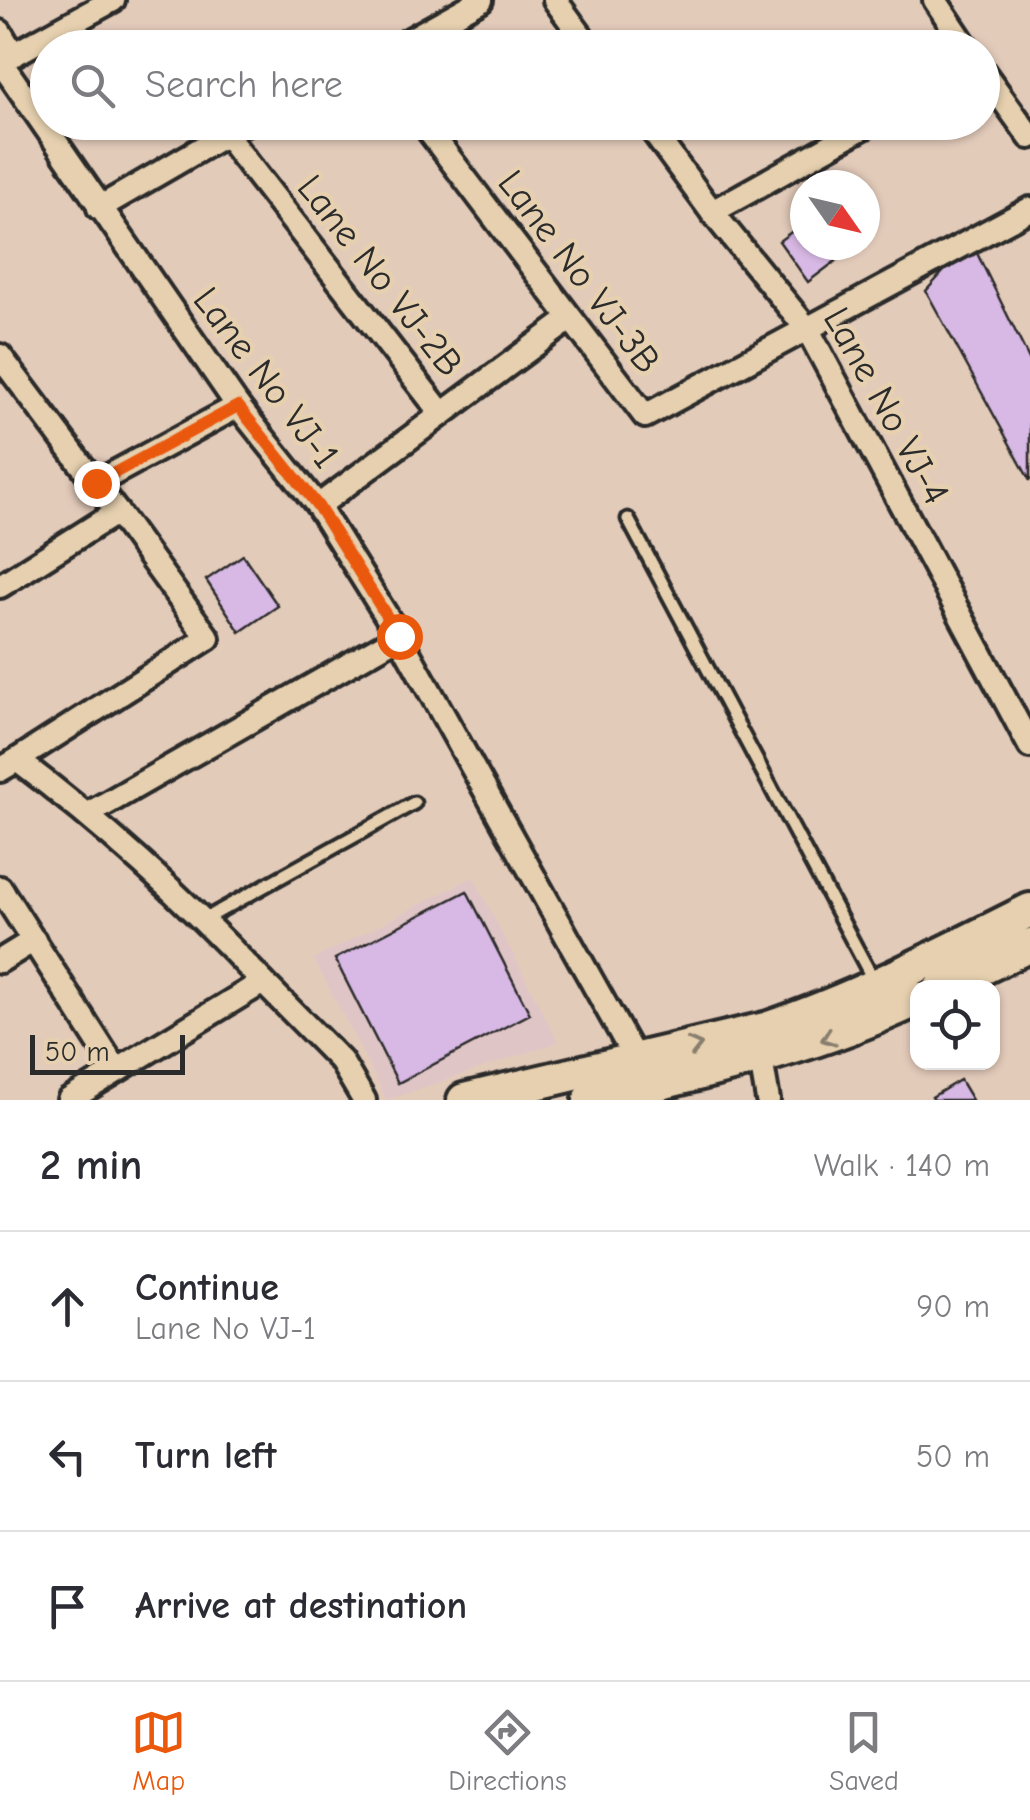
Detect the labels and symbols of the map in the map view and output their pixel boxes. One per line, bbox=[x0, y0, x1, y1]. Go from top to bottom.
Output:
street label: Lane No VJ-3B bbox=[488, 162, 670, 382]
street label: Lane No VJ-2B bbox=[288, 167, 472, 385]
north arrow bbox=[790, 170, 880, 260]
street label: Lane No VJ-1 bbox=[184, 279, 348, 477]
street label: Lane No VJ-4 bbox=[814, 300, 958, 512]
route end bbox=[74, 461, 120, 507]
route start bbox=[377, 614, 423, 660]
one-way arrow bbox=[821, 1026, 838, 1047]
scale bar bbox=[30, 1030, 185, 1074]
one-way arrow bbox=[686, 1037, 703, 1058]

